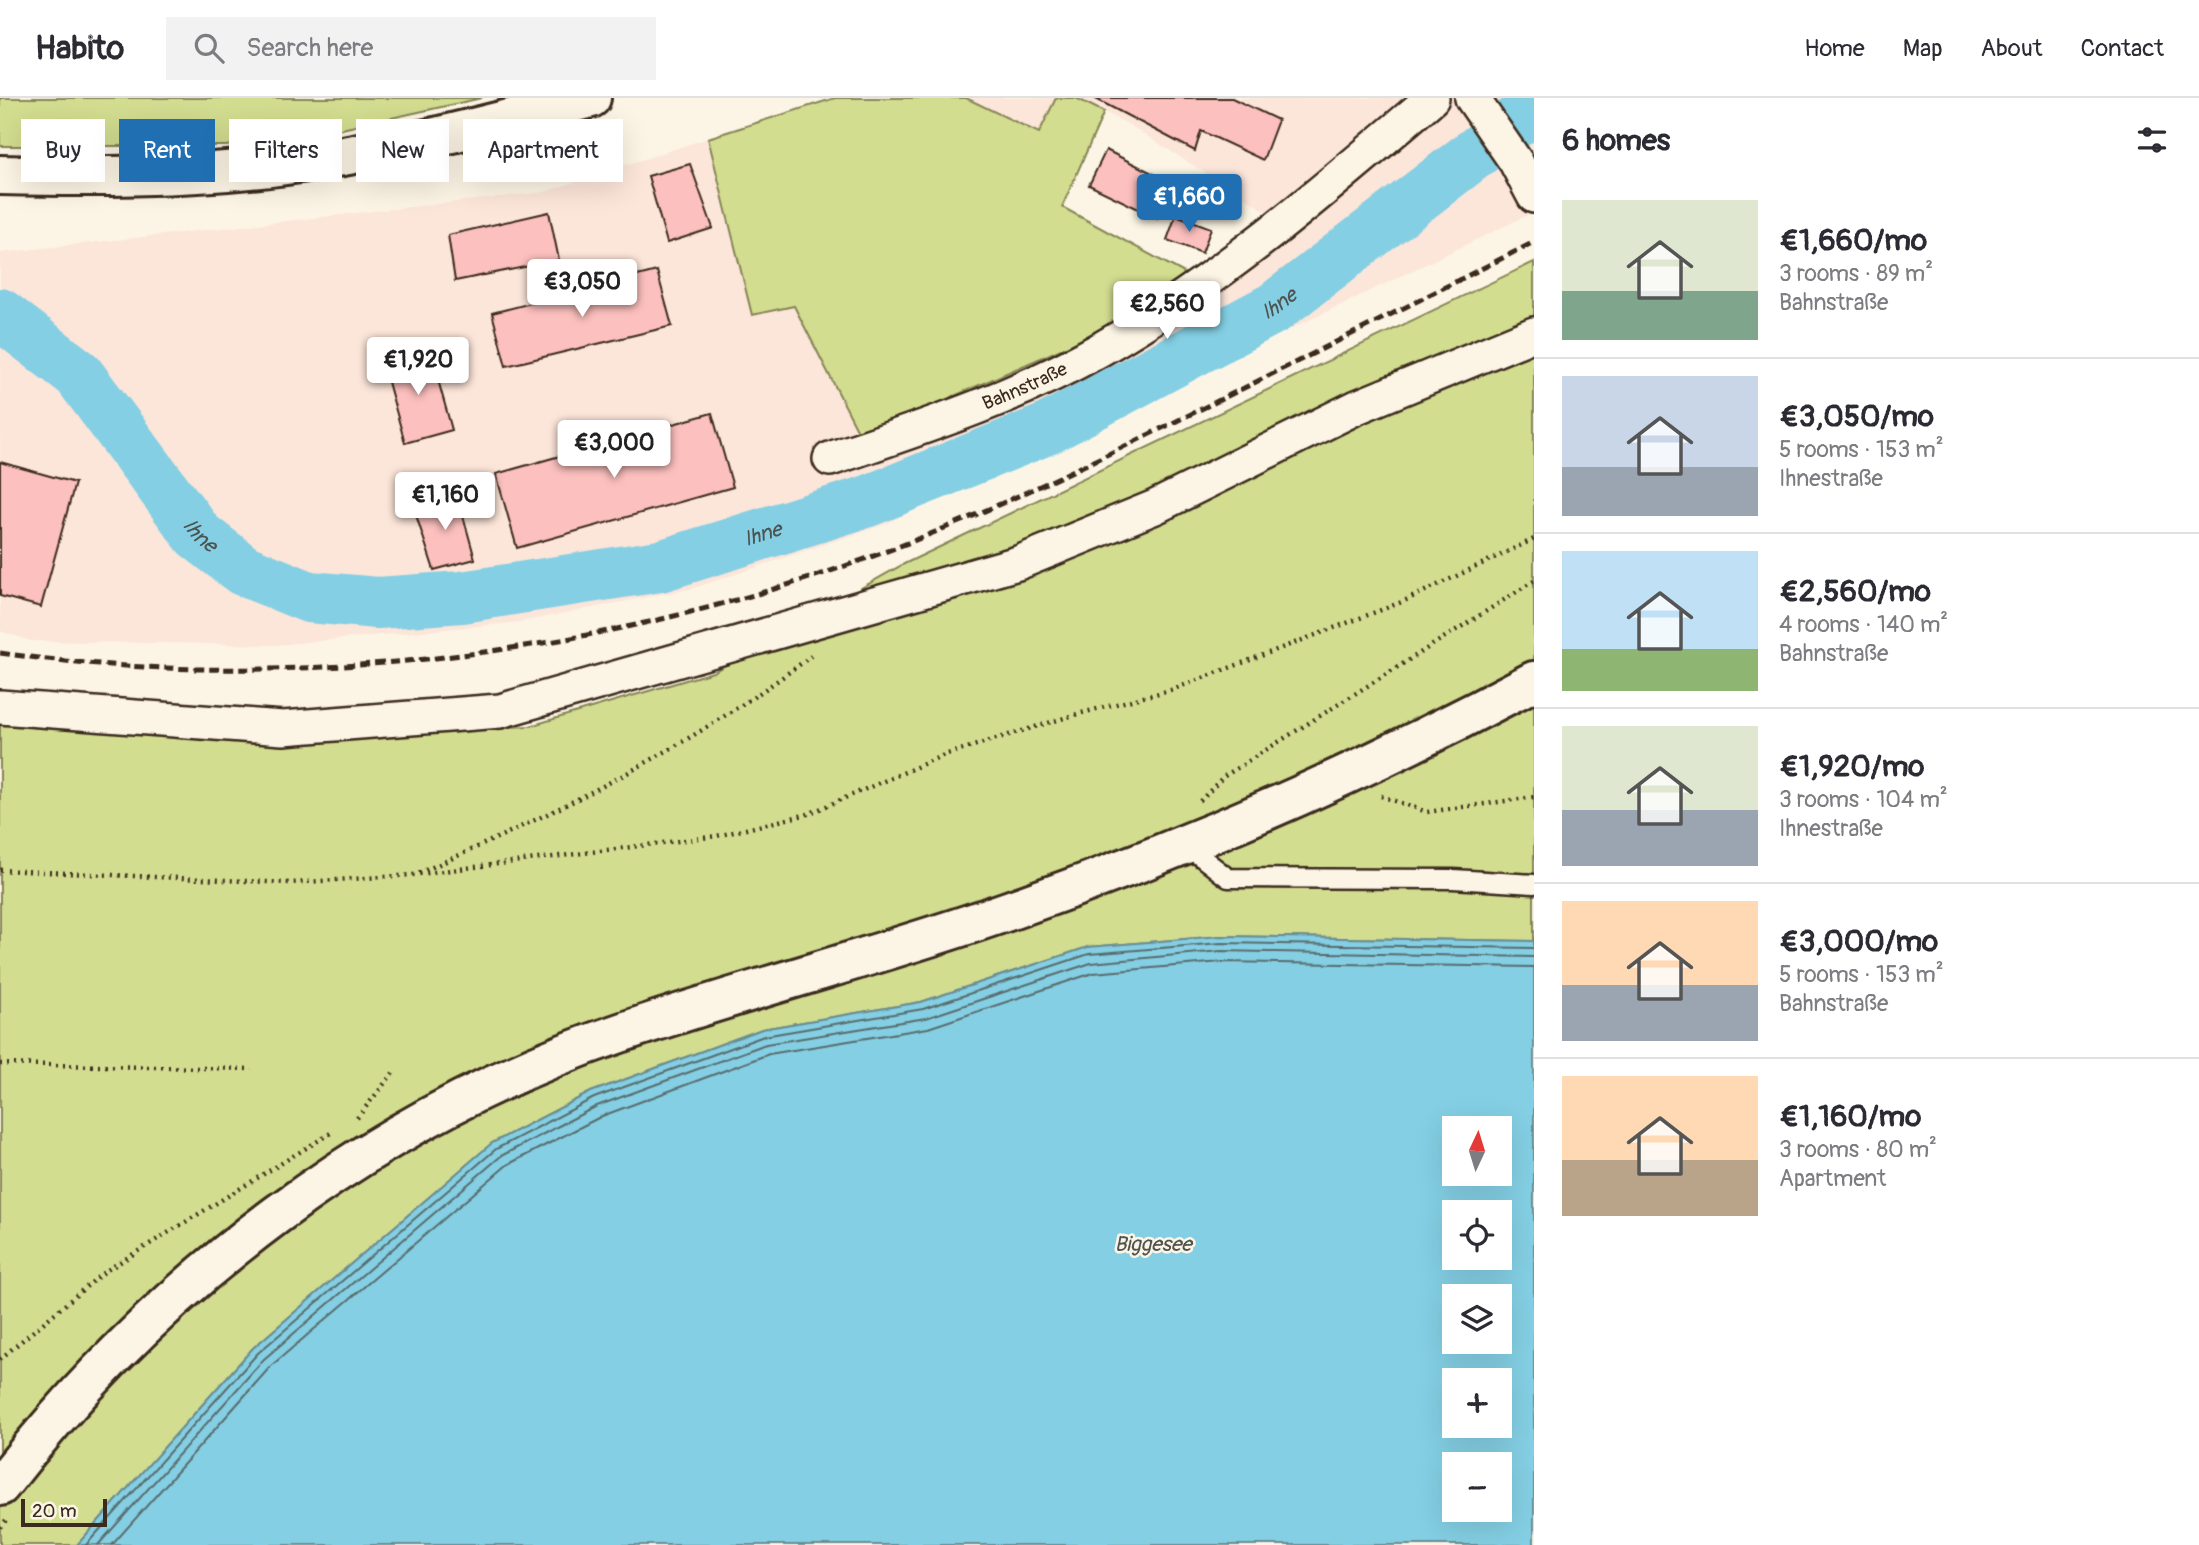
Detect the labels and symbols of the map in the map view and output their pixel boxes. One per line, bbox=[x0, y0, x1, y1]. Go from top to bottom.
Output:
pin: €1,660 bbox=[1132, 174, 1246, 234]
pin: €3,050 bbox=[525, 260, 639, 319]
water label: Ihne bbox=[1257, 280, 1305, 326]
pin: €2,560 bbox=[1110, 282, 1224, 341]
pin: €1,920 bbox=[361, 338, 475, 397]
street label: Bahnstraße bbox=[979, 357, 1072, 416]
pin: €3,000 bbox=[557, 420, 671, 480]
pin: €1,160 bbox=[388, 472, 502, 532]
water label: Ihne bbox=[177, 513, 225, 560]
water label: Ihne bbox=[741, 515, 787, 552]
north arrow bbox=[1442, 1116, 1512, 1186]
water label: Biggesee bbox=[1114, 1231, 1194, 1258]
scale bar bbox=[21, 1496, 107, 1528]

